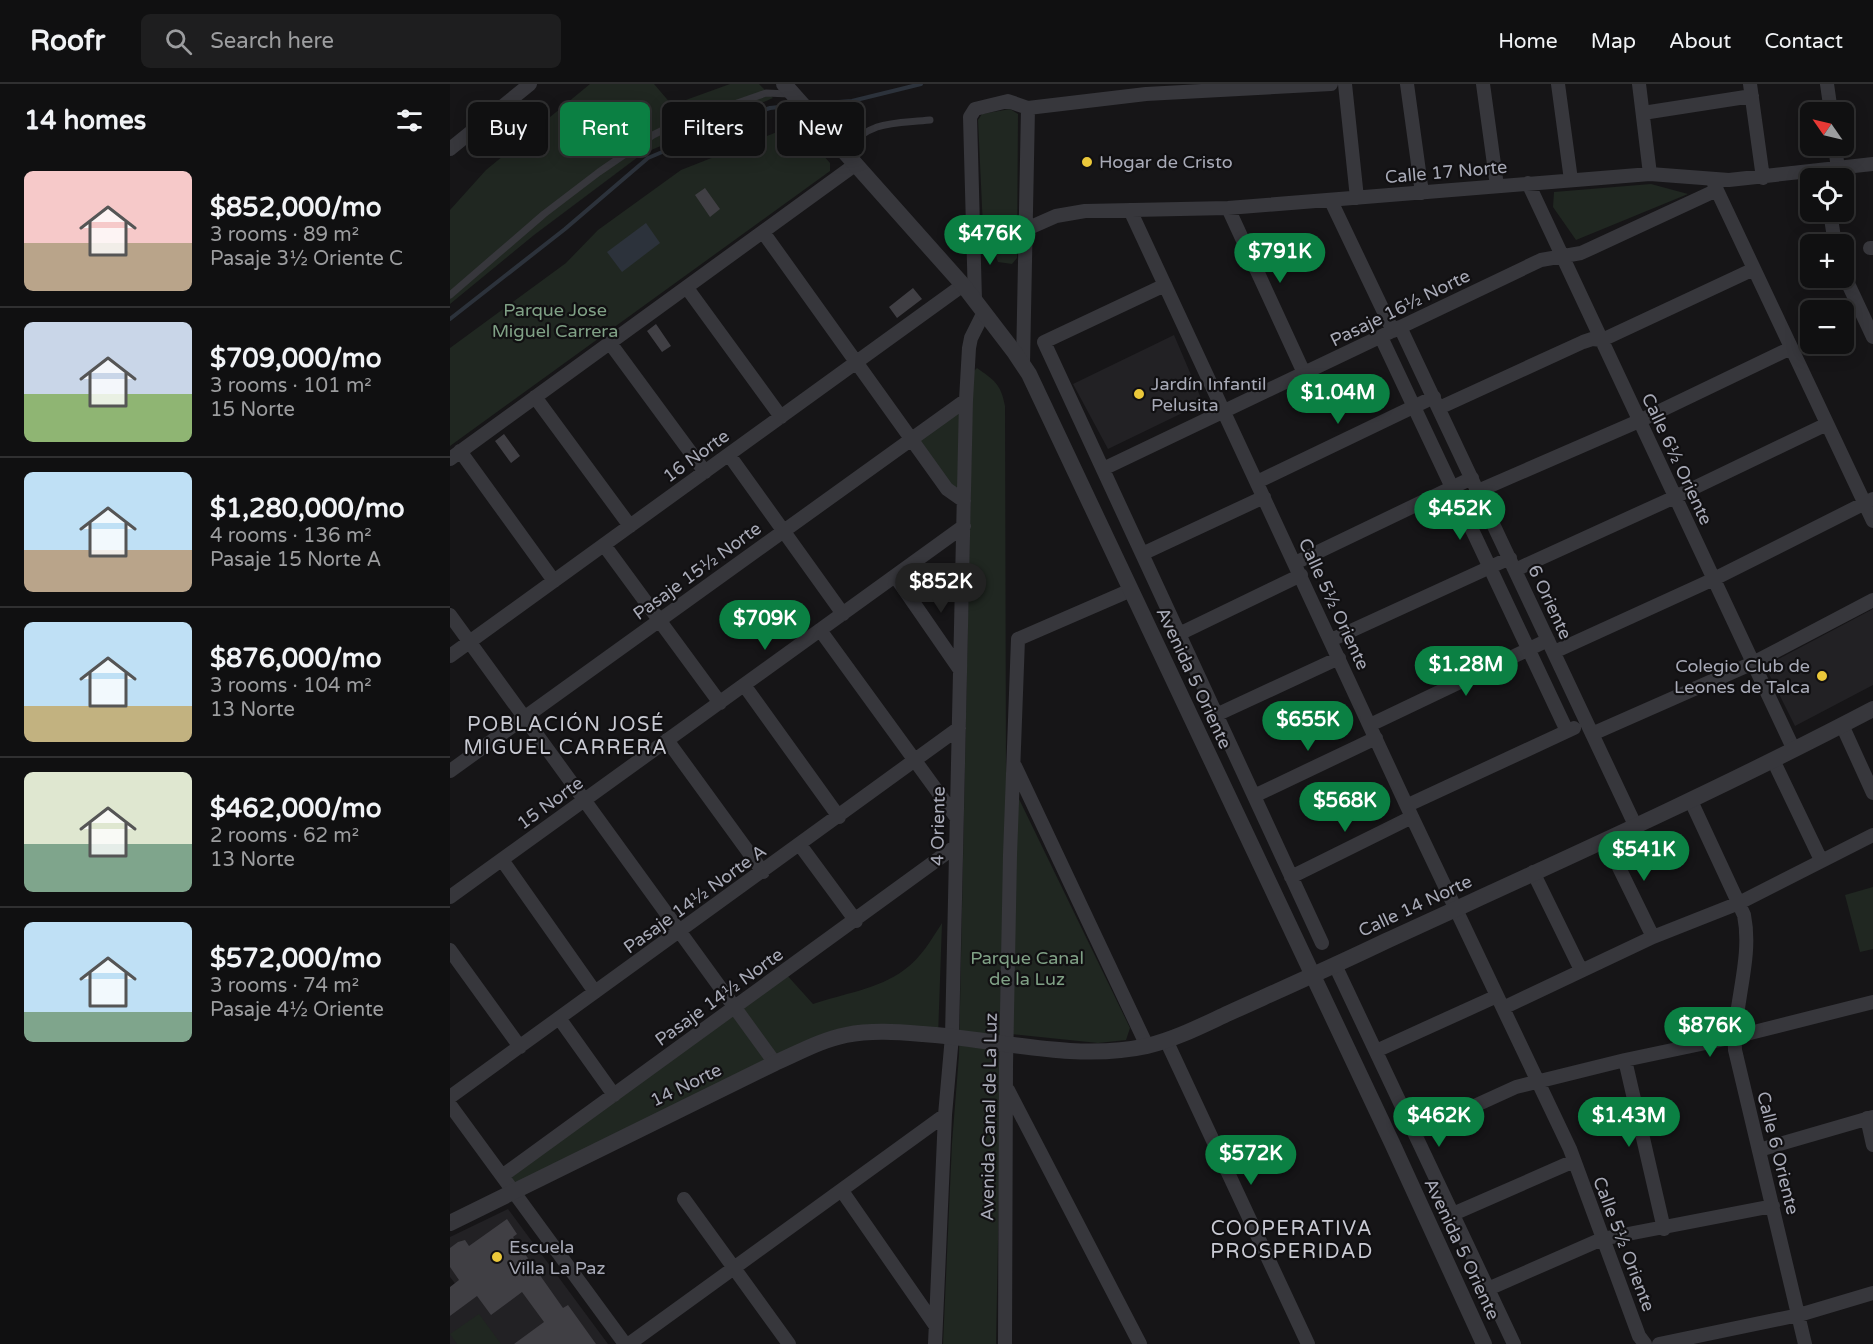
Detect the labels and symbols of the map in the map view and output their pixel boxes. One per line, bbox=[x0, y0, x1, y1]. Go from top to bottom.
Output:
north arrow bbox=[1800, 102, 1854, 156]
place label: Hogar de Cristo bbox=[1099, 151, 1233, 173]
marker: Hogar de Cristo bbox=[1080, 155, 1094, 169]
street label: Calle 17 Norte bbox=[1384, 156, 1508, 188]
pin: $476K bbox=[948, 215, 1032, 266]
pin: $791K bbox=[1238, 233, 1322, 284]
street label: Pasaje 16½ Norte bbox=[1326, 265, 1474, 351]
park label: Parque Jose Miguel Carrera bbox=[492, 299, 618, 342]
place label: Jardín Infantil Pelusita bbox=[1151, 373, 1267, 416]
pin: $1.04M bbox=[1289, 374, 1387, 425]
marker: Jardín Infantil Pelusita bbox=[1132, 387, 1146, 401]
street label: Calle 6½ Oriente bbox=[1637, 390, 1717, 528]
street label: 16 Norte bbox=[659, 425, 733, 487]
pin: $452K bbox=[1418, 490, 1502, 541]
street label: Pasaje 15½ Norte bbox=[629, 517, 765, 625]
street label: Calle 5½ Oriente bbox=[1294, 535, 1374, 673]
street label: 6 Oriente bbox=[1523, 561, 1577, 643]
pin: $852K bbox=[899, 563, 983, 614]
pin: $709K bbox=[723, 600, 807, 651]
street label: Avenida 5 Oriente bbox=[1152, 604, 1236, 752]
pin: $1.28M bbox=[1417, 646, 1515, 697]
place label: Colegio Club de Leones de Talca bbox=[1674, 655, 1810, 698]
marker: Colegio Club de Leones de Talca bbox=[1815, 669, 1829, 683]
pin: $655K bbox=[1266, 701, 1350, 752]
district label: POBLACIÓN JOSÉ MIGUEL CARRERA bbox=[463, 712, 669, 760]
street label: 15 Norte bbox=[513, 772, 587, 834]
pin: $568K bbox=[1303, 782, 1387, 833]
street label: 4 Oriente bbox=[926, 786, 950, 866]
pin: $541K bbox=[1602, 831, 1686, 882]
street label: Pasaje 14½ Norte A bbox=[619, 840, 771, 958]
street label: Calle 14 Norte bbox=[1355, 870, 1475, 942]
street label: Pasaje 14½ Norte bbox=[651, 943, 787, 1051]
park label: Parque Canal de la Luz bbox=[970, 947, 1084, 990]
pin: $876K bbox=[1668, 1007, 1752, 1058]
street label: Avenida Canal de La Luz bbox=[976, 1013, 1002, 1221]
street label: 14 Norte bbox=[647, 1058, 725, 1112]
street label: Calle 6 Oriente bbox=[1752, 1089, 1804, 1217]
pin: $462K bbox=[1397, 1097, 1481, 1148]
pin: $1.43M bbox=[1580, 1097, 1678, 1148]
pin: $572K bbox=[1209, 1135, 1293, 1186]
street label: Calle 5½ Oriente bbox=[1588, 1173, 1660, 1315]
street label: Avenida 5 Oriente bbox=[1420, 1175, 1504, 1323]
district label: COOPERATIVA PROSPERIDAD bbox=[1210, 1217, 1374, 1264]
place label: Escuela Villa La Paz bbox=[509, 1236, 605, 1279]
marker: Escuela Villa La Paz bbox=[490, 1250, 504, 1264]

